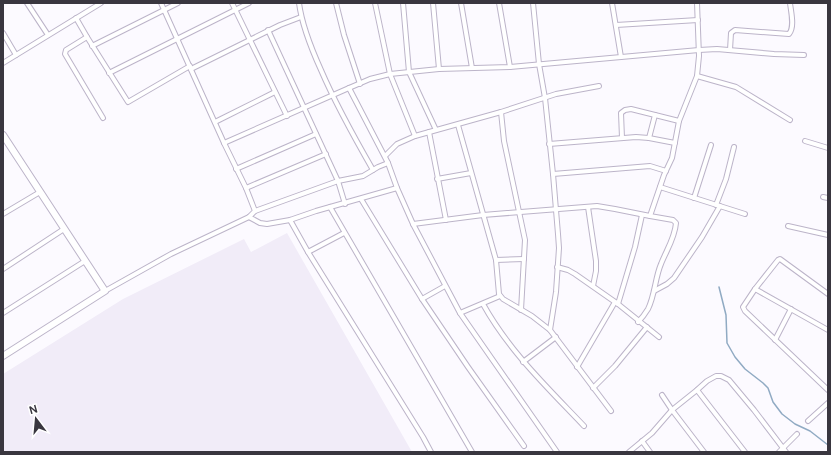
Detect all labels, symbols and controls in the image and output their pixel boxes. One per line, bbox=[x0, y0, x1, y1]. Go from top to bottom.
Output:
north arrow bbox=[16, 399, 56, 439]
text: N bbox=[27, 402, 39, 417]

